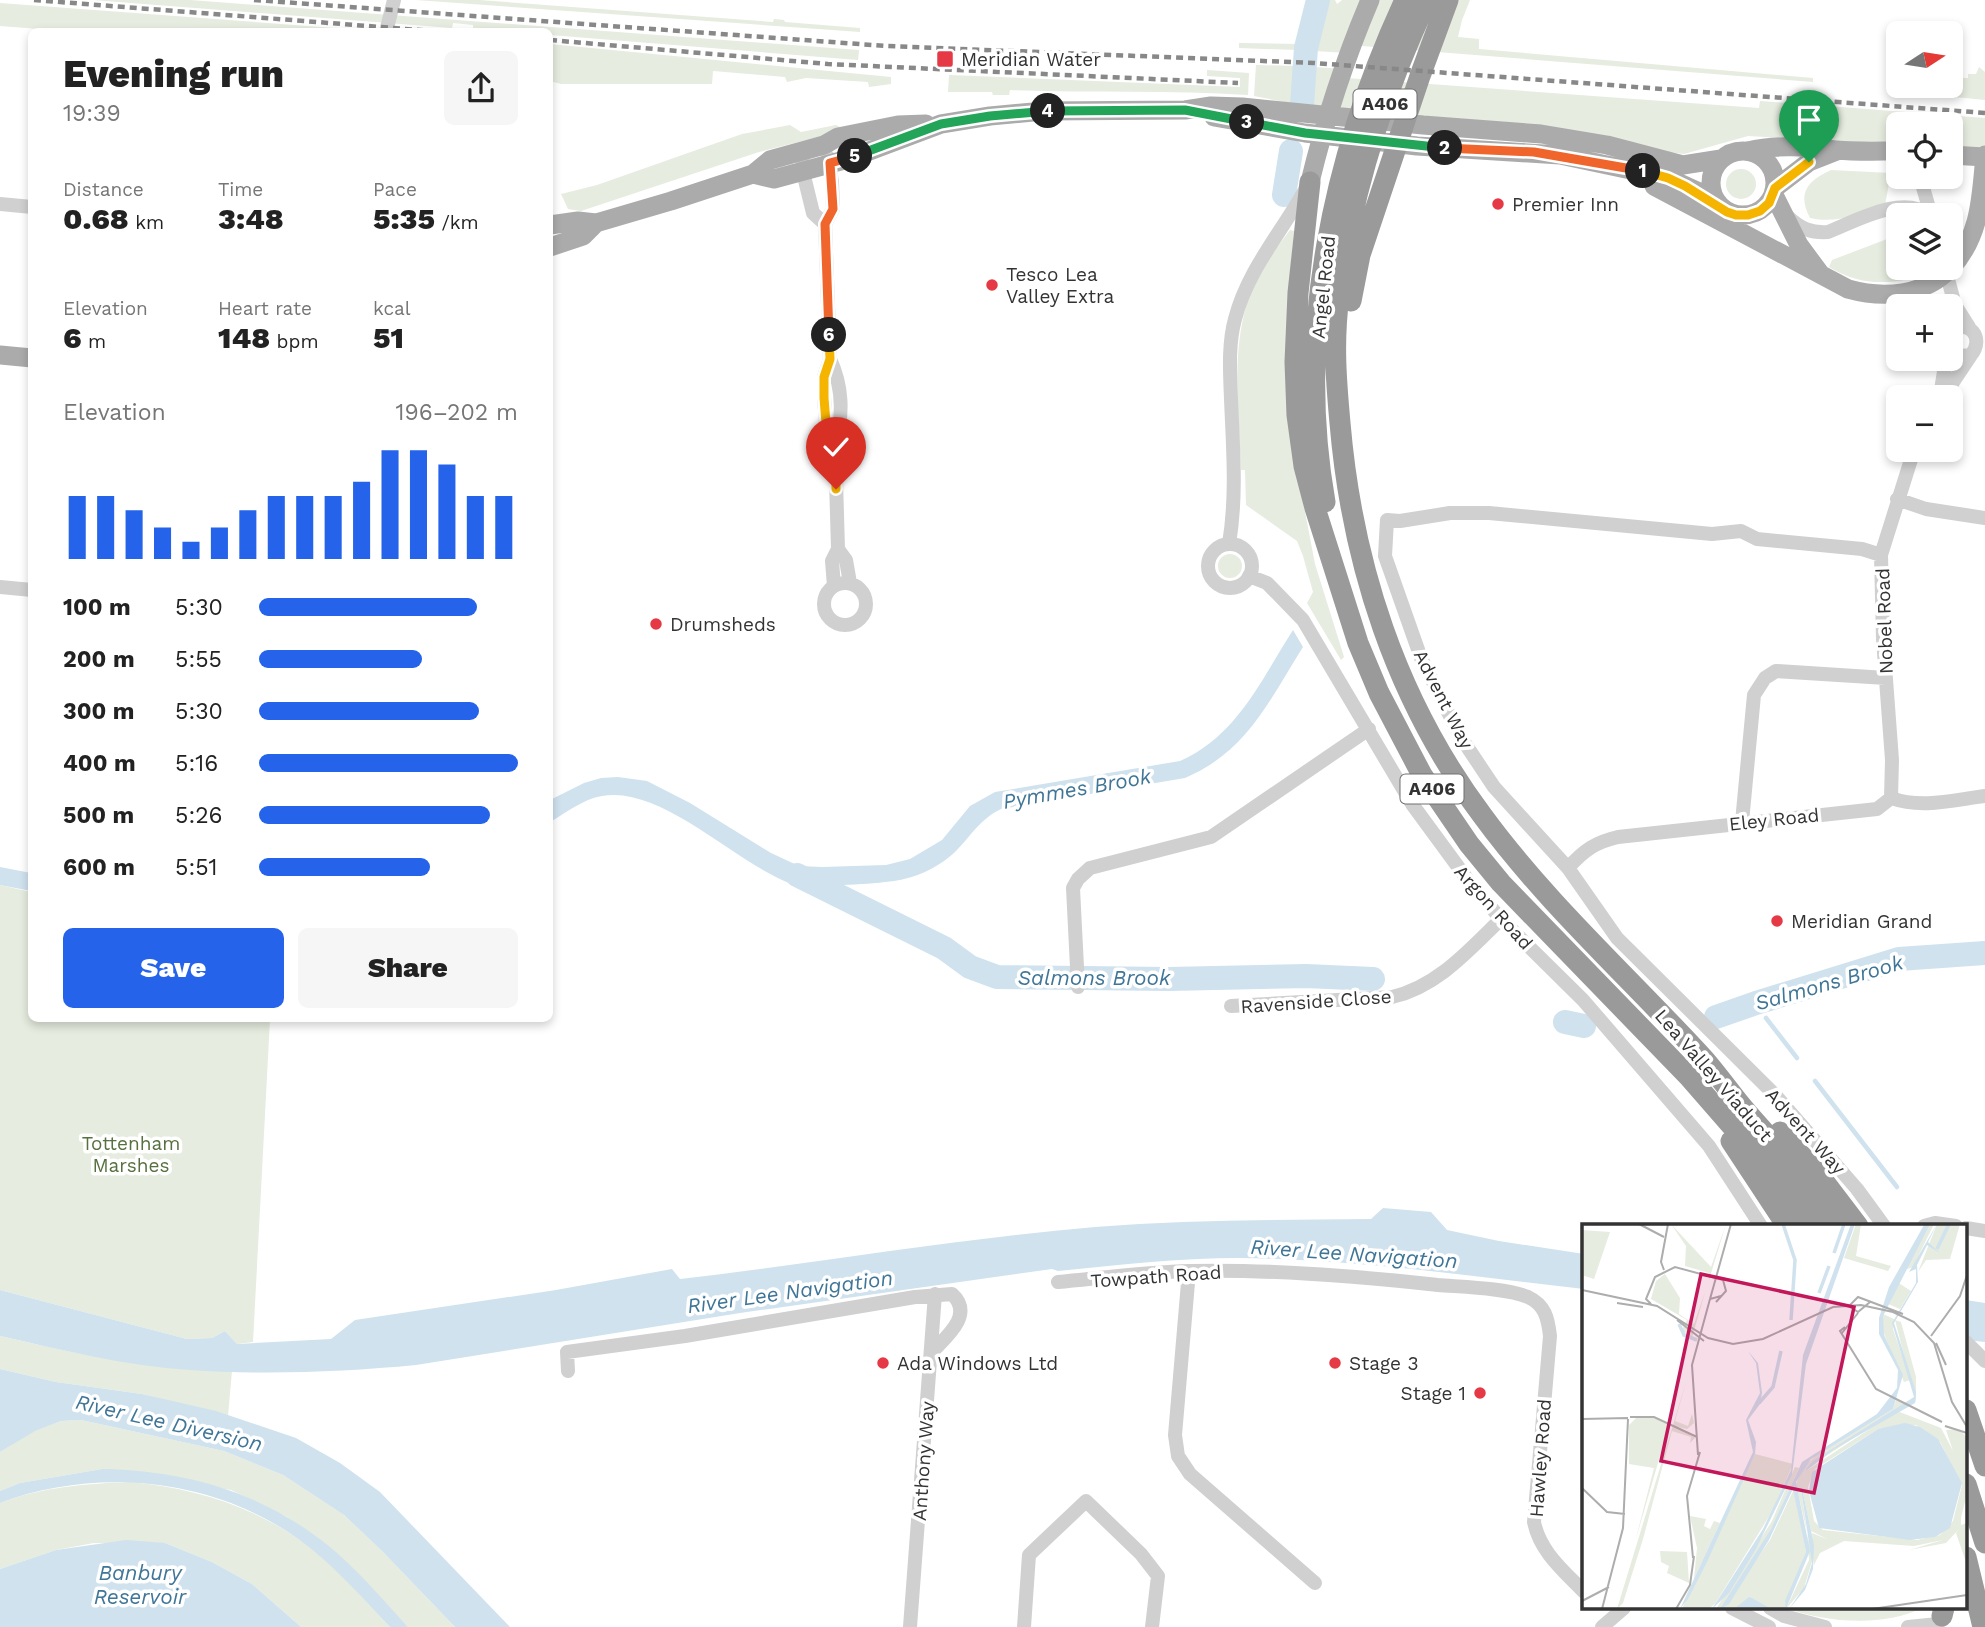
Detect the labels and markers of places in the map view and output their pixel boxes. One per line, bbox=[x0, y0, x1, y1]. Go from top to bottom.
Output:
place label: Meridian Water bbox=[961, 48, 1101, 71]
marker: Meridian Water bbox=[935, 49, 955, 69]
pin bbox=[1779, 90, 1839, 162]
pin: 4 bbox=[1030, 94, 1066, 128]
pin: 3 bbox=[1230, 104, 1264, 140]
pin: 2 bbox=[1428, 130, 1462, 166]
pin: 5 bbox=[838, 138, 872, 174]
pin: 1 bbox=[1626, 154, 1660, 188]
place label: Premier Inn bbox=[1512, 193, 1619, 216]
marker: Premier Inn bbox=[1490, 196, 1506, 212]
place label: Tesco Lea Valley Extra bbox=[1006, 263, 1115, 308]
marker: Tesco Lea Valley Extra bbox=[984, 277, 1000, 293]
pin: 6 bbox=[812, 318, 846, 352]
pin bbox=[806, 417, 866, 489]
place label: Drumsheds bbox=[670, 613, 776, 636]
marker: Drumsheds bbox=[648, 616, 664, 632]
place label: Meridian Grand bbox=[1791, 910, 1932, 933]
marker: Meridian Grand bbox=[1769, 913, 1785, 929]
place label: Ada Windows Ltd bbox=[897, 1352, 1058, 1375]
place label: Stage 3 bbox=[1349, 1352, 1419, 1375]
marker: Ada Windows Ltd bbox=[875, 1355, 891, 1371]
marker: Stage 3 bbox=[1327, 1355, 1343, 1371]
place label: Stage 1 bbox=[1401, 1382, 1466, 1405]
marker: Stage 1 bbox=[1472, 1385, 1488, 1401]

